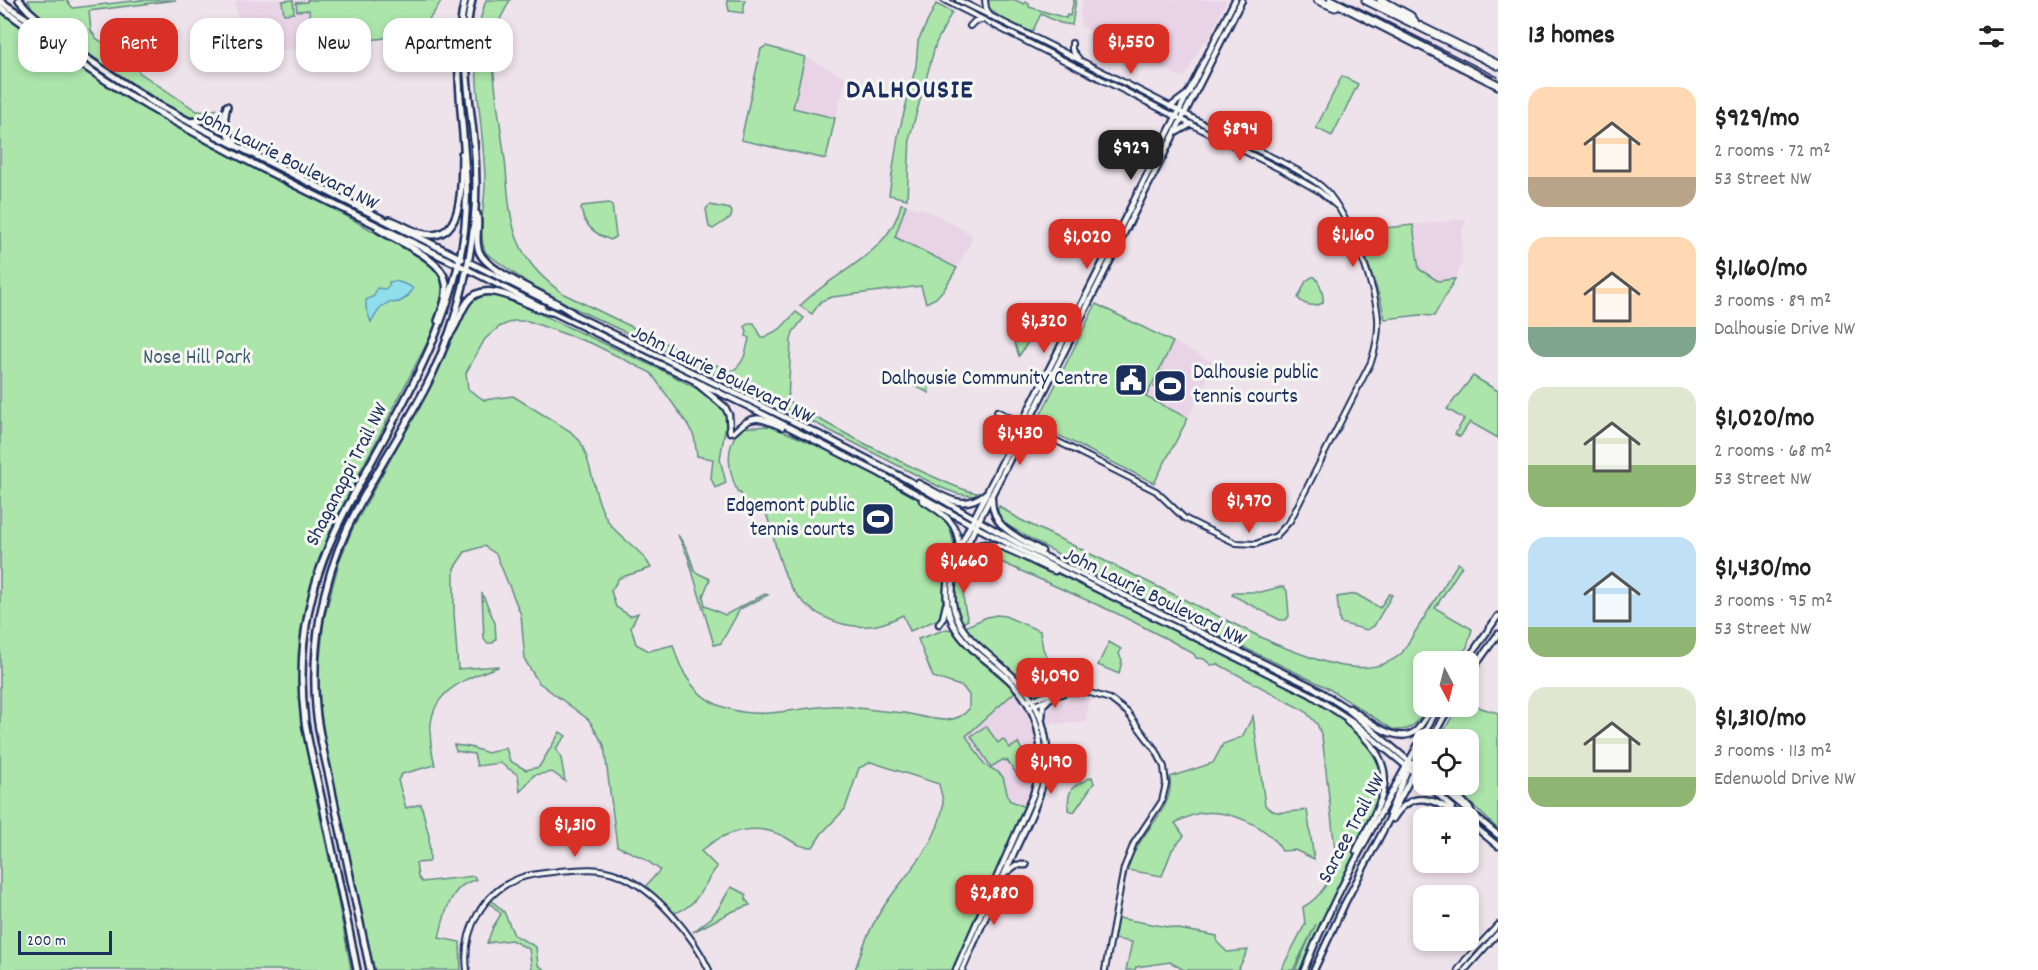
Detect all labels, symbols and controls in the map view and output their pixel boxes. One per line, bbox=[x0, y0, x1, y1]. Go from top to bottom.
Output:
chip: Buy bbox=[18, 18, 88, 72]
chip: Rent bbox=[100, 18, 178, 72]
chip: Filters bbox=[190, 18, 284, 72]
chip: New bbox=[296, 18, 371, 72]
chip: Apartment bbox=[383, 18, 513, 72]
text: 13 homes bbox=[1528, 18, 1615, 55]
icon: filters bbox=[1975, 20, 2008, 53]
pin: $1,550 bbox=[1082, 24, 1180, 75]
text: $1,550 bbox=[1107, 29, 1155, 57]
district label: DALHOUSIE bbox=[846, 72, 974, 111]
text: $929/mo bbox=[1714, 101, 1799, 138]
street label: John Laurie Boulevard NW bbox=[191, 102, 384, 220]
pin: $894 bbox=[1204, 111, 1276, 162]
icon: home bbox=[1576, 111, 1648, 183]
text: $894 bbox=[1222, 116, 1258, 144]
pin: $929 bbox=[1095, 130, 1167, 181]
text: $929 bbox=[1112, 135, 1150, 163]
text: 2 rooms · 72 m² bbox=[1714, 138, 1830, 166]
text: 53 Street NW bbox=[1714, 166, 1811, 194]
pin: $1,160 bbox=[1304, 217, 1402, 268]
pin: $1,020 bbox=[1038, 219, 1136, 270]
text: $1,160 bbox=[1331, 222, 1375, 250]
text: $1,020 bbox=[1063, 224, 1111, 252]
text: $1,160/mo bbox=[1714, 251, 1807, 288]
icon: home bbox=[1576, 261, 1648, 333]
text: 3 rooms · 89 m² bbox=[1714, 288, 1831, 316]
pin: $1,320 bbox=[995, 303, 1093, 354]
text: $1,320 bbox=[1021, 308, 1067, 336]
text: Dalhousie Drive NW bbox=[1714, 316, 1855, 344]
street label: John Laurie Boulevard NW bbox=[625, 319, 819, 434]
park label: Nose Hill Park bbox=[143, 344, 251, 374]
place label: Dalhousie public tennis courts bbox=[1193, 359, 1319, 413]
public building icon: Dalhousie Community Centre bbox=[1113, 362, 1149, 398]
place label: Dalhousie Community Centre bbox=[881, 365, 1108, 395]
sports icon: Dalhousie public tennis courts bbox=[1152, 368, 1188, 404]
street label: Shaganappi Trail NW bbox=[299, 397, 398, 552]
text: $1,020/mo bbox=[1714, 401, 1814, 438]
icon: home bbox=[1576, 411, 1648, 483]
pin: $1,430 bbox=[971, 415, 1069, 466]
text: $1,430 bbox=[997, 420, 1043, 448]
text: 2 rooms · 68 m² bbox=[1714, 438, 1832, 466]
text: 53 Street NW bbox=[1714, 466, 1811, 494]
pin: $1,970 bbox=[1200, 483, 1298, 534]
text: $1,970 bbox=[1226, 488, 1272, 516]
place label: Edgemont public tennis courts bbox=[726, 492, 855, 546]
sports icon: Edgemont public tennis courts bbox=[860, 501, 896, 537]
street label: John Laurie Boulevard NW bbox=[1057, 541, 1251, 656]
pin: $1,660 bbox=[915, 543, 1013, 594]
text: $1,660 bbox=[940, 548, 988, 576]
text: $1,430/mo bbox=[1714, 551, 1811, 588]
icon: home bbox=[1576, 561, 1648, 633]
text: 3 rooms · 95 m² bbox=[1714, 588, 1833, 616]
text: 53 Street NW bbox=[1714, 616, 1811, 644]
north arrow bbox=[1413, 651, 1479, 717]
map controls bbox=[1413, 651, 1479, 951]
pin: $1,090 bbox=[1006, 658, 1104, 709]
text: $1,090 bbox=[1030, 663, 1080, 691]
text: $1,310/mo bbox=[1714, 701, 1806, 738]
icon: home bbox=[1576, 711, 1648, 783]
button: locate bbox=[1413, 729, 1479, 795]
text: 3 rooms · 113 m² bbox=[1714, 738, 1832, 766]
pin: $1,190 bbox=[1002, 744, 1100, 795]
text: $1,190 bbox=[1030, 749, 1072, 777]
text: Edenwold Drive NW bbox=[1714, 766, 1855, 794]
street label: Sarcee Trail NW bbox=[1311, 768, 1395, 889]
pin: $1,310 bbox=[526, 807, 624, 858]
button: + bbox=[1413, 807, 1479, 873]
text: $1,310 bbox=[554, 812, 596, 840]
pin: $2,880 bbox=[945, 875, 1043, 926]
text: $2,880 bbox=[969, 880, 1019, 908]
button: − bbox=[1413, 885, 1479, 951]
scale bar bbox=[18, 928, 112, 956]
text: 200 m bbox=[27, 930, 66, 953]

